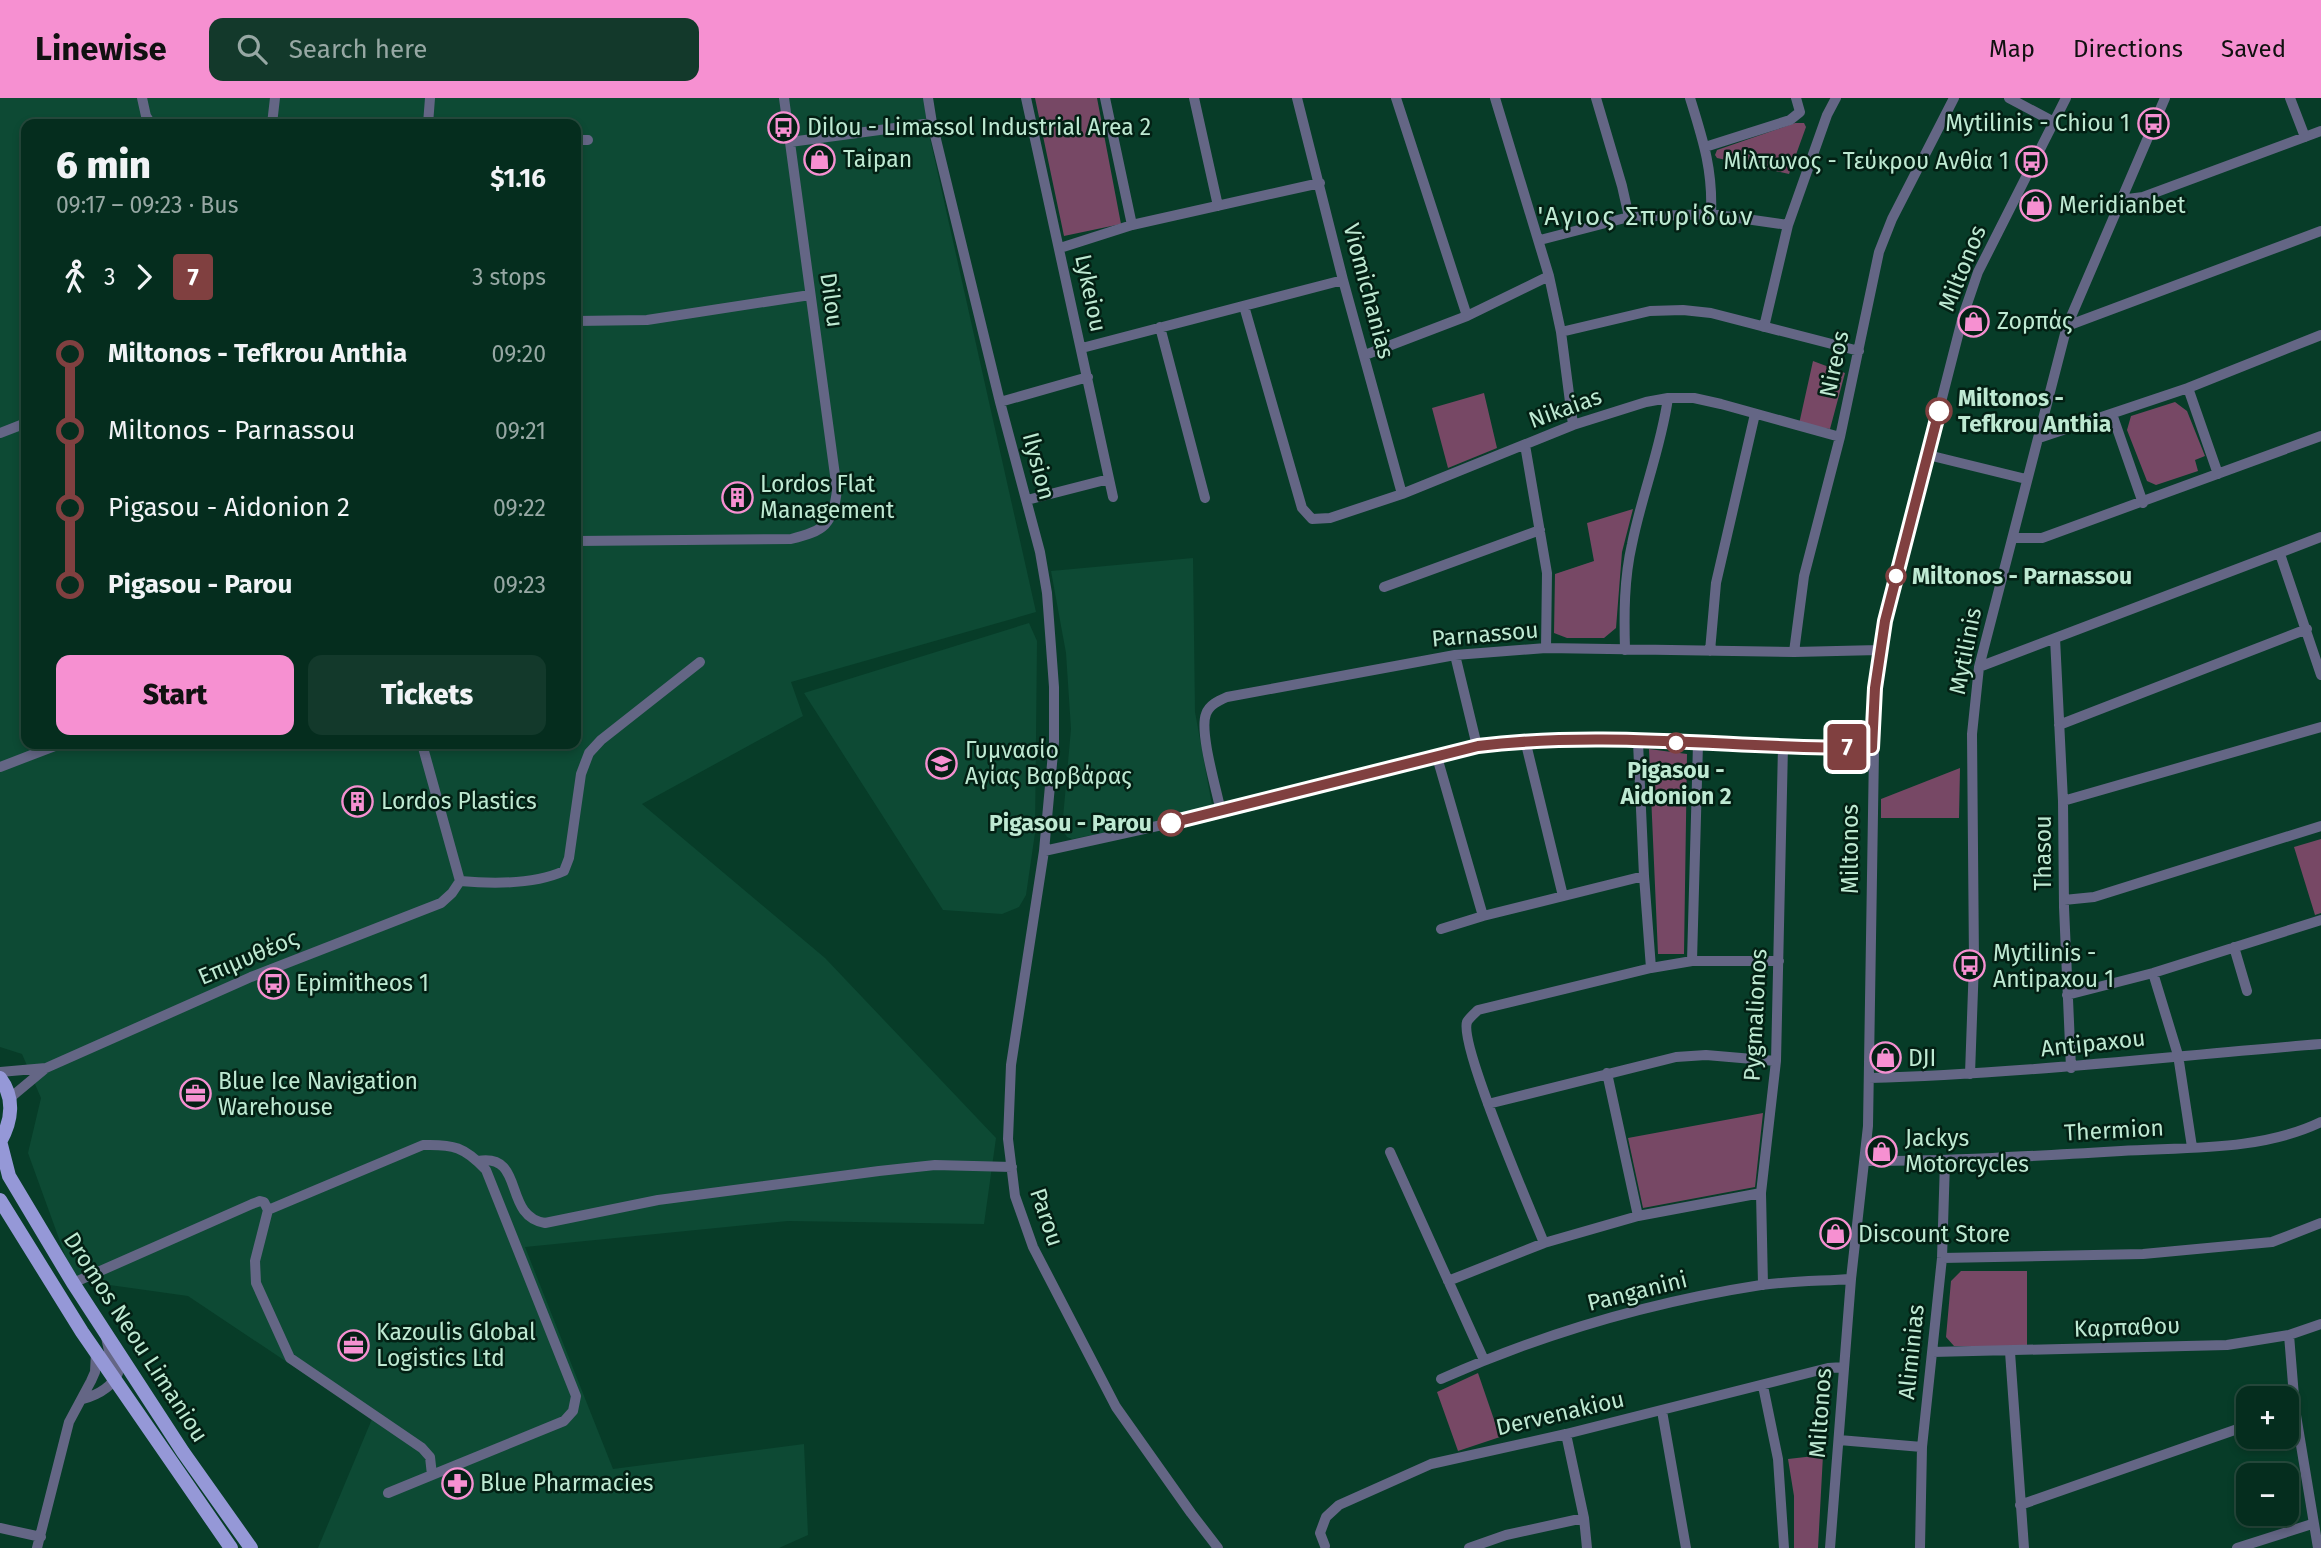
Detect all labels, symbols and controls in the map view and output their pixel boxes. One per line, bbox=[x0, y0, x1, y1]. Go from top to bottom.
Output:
search box bbox=[209, 18, 699, 81]
text: Linewise bbox=[35, 29, 167, 69]
icon: search bbox=[233, 30, 271, 68]
text: Search here bbox=[289, 34, 428, 65]
text: Map bbox=[1989, 35, 2035, 63]
text: Directions bbox=[2073, 35, 2183, 63]
text: Saved bbox=[2221, 35, 2286, 63]
bus stop icon: Mytilinis - Chiou 1 bbox=[2136, 106, 2170, 140]
place label: Mytilinis - Chiou 1 bbox=[1945, 109, 2130, 137]
bus stop icon: Dilou - Limassol Industrial Area 2 bbox=[767, 110, 801, 144]
place label: Dilou - Limassol Industrial Area 2 bbox=[807, 113, 1151, 141]
text: 6 min bbox=[56, 142, 151, 188]
shop icon: Taipan bbox=[803, 142, 837, 176]
bus stop icon: Μίλτωνος - Τεύκρου Ανθία 1 bbox=[2015, 144, 2049, 178]
place label: Taipan bbox=[843, 145, 912, 173]
place label: Μίλτωνος - Τεύκρου Ανθία 1 bbox=[1724, 147, 2009, 175]
text: $1.16 bbox=[490, 163, 546, 194]
shop icon: Meridianbet bbox=[2019, 188, 2053, 222]
text: 09:17 – 09:23 · Bus bbox=[56, 191, 238, 219]
place label: Meridianbet bbox=[2059, 191, 2186, 219]
district label: 'Αγιος Σπυρίδων bbox=[1537, 201, 1755, 232]
street label: Viomichanias bbox=[1338, 220, 1400, 362]
street label: Miltonos bbox=[1932, 221, 1992, 315]
street label: Lykeiou bbox=[1069, 252, 1113, 334]
icon: walk bbox=[56, 258, 94, 296]
icon: forward bbox=[125, 258, 163, 296]
text: 3 bbox=[104, 263, 115, 291]
text: 7 bbox=[187, 263, 199, 291]
text: 3 stops bbox=[472, 263, 546, 291]
street label: Dilou bbox=[814, 271, 850, 329]
shop icon: Ζορπάς bbox=[1957, 304, 1991, 338]
place label: Ζορπάς bbox=[1997, 307, 2073, 335]
street label: Nireos bbox=[1813, 328, 1855, 400]
text: Miltonos - Tefkrou Anthia bbox=[108, 338, 407, 369]
text: 09:20 bbox=[492, 340, 546, 368]
street label: Nikaias bbox=[1525, 382, 1605, 434]
place label: Miltonos - Tefkrou Anthia bbox=[1958, 384, 2111, 438]
marker: Miltonos - Tefkrou Anthia bbox=[1926, 398, 1952, 424]
text: Miltonos - Parnassou bbox=[108, 415, 356, 446]
text: 09:21 bbox=[495, 417, 546, 445]
street label: Ilysion bbox=[1017, 429, 1061, 503]
place label: Lordos Flat Management bbox=[760, 470, 895, 524]
building icon: Lordos Flat Management bbox=[720, 480, 754, 514]
text: Pigasou - Aidonion 2 bbox=[108, 492, 350, 523]
text: 09:22 bbox=[493, 494, 546, 522]
place label: Miltonos - Parnassou bbox=[1912, 562, 2132, 590]
marker: Miltonos - Parnassou bbox=[1886, 566, 1906, 586]
text: Pigasou - Parou bbox=[108, 569, 292, 600]
text: 09:23 bbox=[493, 571, 546, 599]
street label: Mytilinis bbox=[1943, 605, 1987, 697]
street label: Parnassou bbox=[1430, 615, 1540, 653]
button: Start bbox=[56, 655, 294, 735]
button: Tickets bbox=[308, 655, 546, 735]
line badge: 7 bbox=[1824, 724, 1870, 770]
marker: Pigasou - Aidonion 2 bbox=[1666, 733, 1686, 753]
text: 7 bbox=[1841, 733, 1853, 761]
place label: Γυμνασίο Αγίας Βαρβάρας bbox=[965, 736, 1132, 790]
school or university icon: Γυμνασίο Αγίας Βαρβάρας bbox=[925, 746, 959, 780]
place label: Pigasou - Aidonion 2 bbox=[1619, 756, 1732, 810]
building icon: Lordos Plastics bbox=[341, 784, 375, 818]
place label: Lordos Plastics bbox=[381, 787, 537, 815]
street label: Miltonos bbox=[1836, 804, 1864, 894]
place label: Pigasou - Parou bbox=[989, 809, 1152, 837]
marker: Pigasou - Parou bbox=[1158, 810, 1184, 836]
street label: Thasou bbox=[2029, 815, 2057, 891]
street label: Επιμυθέος bbox=[194, 923, 303, 991]
place label: Mytilinis - Antipaxou 1 bbox=[1993, 939, 2114, 993]
street label: Pygmalionos bbox=[1738, 948, 1772, 1082]
bus stop icon: Mytilinis - Antipaxou 1 bbox=[1953, 949, 1987, 983]
bus stop icon: Epimitheos 1 bbox=[256, 966, 290, 1000]
place label: Epimitheos 1 bbox=[296, 969, 429, 997]
street label: Antipaxou bbox=[2039, 1024, 2147, 1062]
shop icon: DJI bbox=[1868, 1041, 1902, 1075]
place label: DJI bbox=[1908, 1044, 1936, 1072]
place label: Blue Ice Navigation Warehouse bbox=[218, 1067, 418, 1121]
office icon: Blue Ice Navigation Warehouse bbox=[178, 1077, 212, 1111]
street label: Thermion bbox=[2063, 1113, 2165, 1147]
place label: Jackys Motorcycles bbox=[1905, 1124, 2029, 1178]
shop icon: Jackys Motorcycles bbox=[1865, 1134, 1899, 1168]
street label: Parou bbox=[1024, 1184, 1070, 1250]
shop icon: Discount Store bbox=[1818, 1217, 1852, 1251]
place label: Discount Store bbox=[1858, 1220, 2010, 1248]
street label: Dromos Neou Limaniou bbox=[58, 1227, 214, 1447]
street label: Panganini bbox=[1584, 1265, 1690, 1317]
street label: Aliminias bbox=[1892, 1303, 1930, 1401]
street label: Καρπαθου bbox=[2073, 1311, 2181, 1343]
place label: Kazoulis Global Logistics Ltd bbox=[376, 1318, 536, 1372]
office icon: Kazoulis Global Logistics Ltd bbox=[336, 1328, 370, 1362]
street label: Miltonos bbox=[1803, 1367, 1837, 1459]
street label: Dervenakiou bbox=[1493, 1385, 1627, 1441]
map controls bbox=[2236, 1386, 2299, 1526]
button: + bbox=[2236, 1386, 2299, 1449]
button: − bbox=[2236, 1463, 2299, 1526]
pharmacy icon: Blue Pharmacies bbox=[440, 1466, 474, 1500]
place label: Blue Pharmacies bbox=[480, 1469, 654, 1497]

